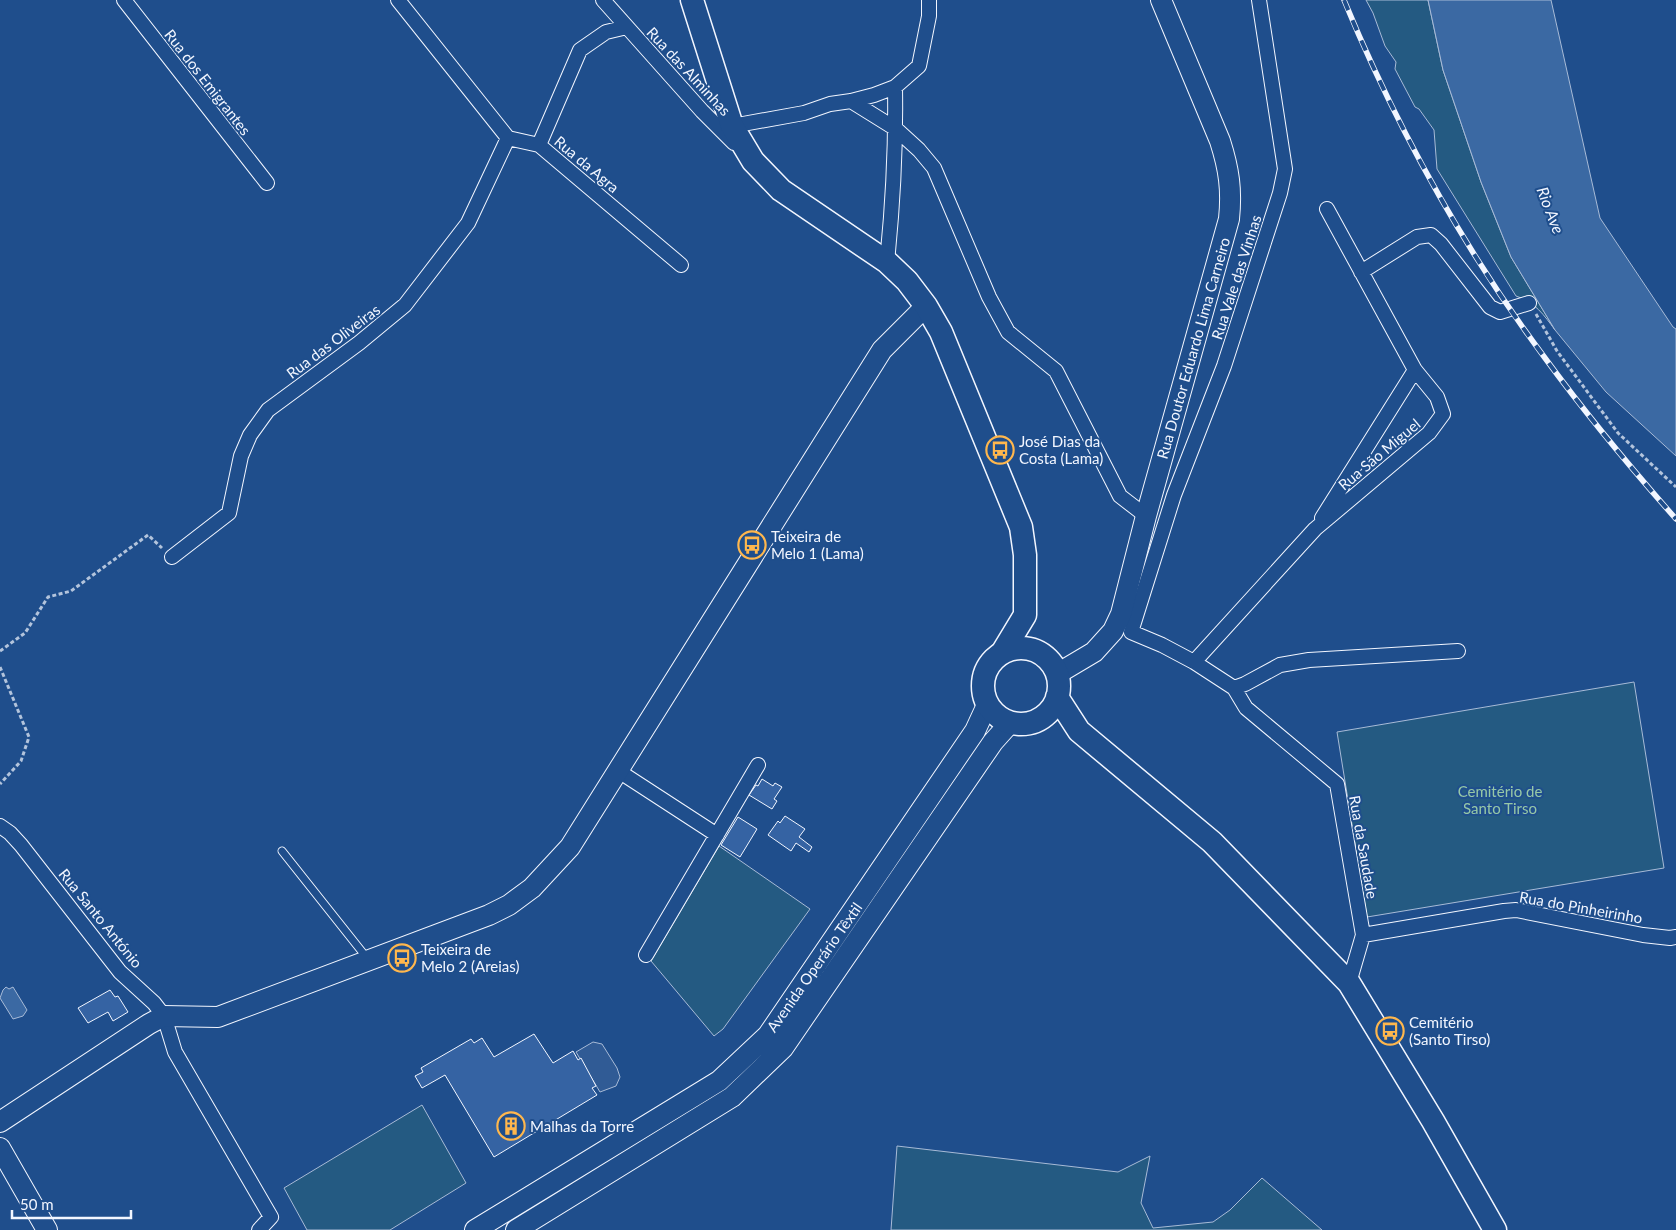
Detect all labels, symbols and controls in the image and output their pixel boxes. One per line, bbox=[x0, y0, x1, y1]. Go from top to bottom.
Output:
street label: Rua das Alminhas bbox=[643, 23, 735, 119]
street label: Rua dos Emigrantes bbox=[161, 26, 255, 138]
street label: Rua da Agra bbox=[551, 132, 623, 196]
water label: Rio Ave bbox=[1533, 184, 1569, 237]
street label: Rua Vale das Vinhas bbox=[1207, 212, 1265, 342]
street label: Rua Doutor Eduardo Lima Carneiro bbox=[1153, 235, 1233, 461]
street label: Rua das Oliveiras bbox=[283, 300, 383, 382]
street label: Rua São Miguel bbox=[1334, 414, 1424, 494]
place label: José Dias da Costa (Lama) bbox=[1019, 432, 1103, 467]
bus stop icon: José Dias da Costa (Lama) bbox=[985, 435, 1015, 465]
place label: Teixeira de Melo 1 (Lama) bbox=[771, 527, 864, 562]
bus stop icon: Teixeira de Melo 1 (Lama) bbox=[737, 530, 767, 560]
park label: Cemitério de Santo Tirso bbox=[1458, 782, 1542, 817]
street label: Rua da Saudade bbox=[1346, 794, 1382, 900]
street label: Rua Santo António bbox=[55, 865, 147, 971]
street label: Rua do Pinheirinho bbox=[1518, 887, 1644, 927]
street label: Avenida Operário Têxtil bbox=[762, 899, 866, 1035]
place label: Teixeira de Melo 2 (Areias) bbox=[421, 940, 519, 975]
bus stop icon: Teixeira de Melo 2 (Areias) bbox=[387, 943, 417, 973]
place label: Cemitério (Santo Tirso) bbox=[1409, 1013, 1490, 1048]
bus stop icon: Cemitério (Santo Tirso) bbox=[1375, 1016, 1405, 1046]
building icon: Malhas da Torre bbox=[496, 1111, 526, 1141]
place label: Malhas da Torre bbox=[530, 1117, 634, 1135]
scale bar bbox=[12, 1188, 131, 1220]
text: 50 m bbox=[20, 1195, 54, 1213]

